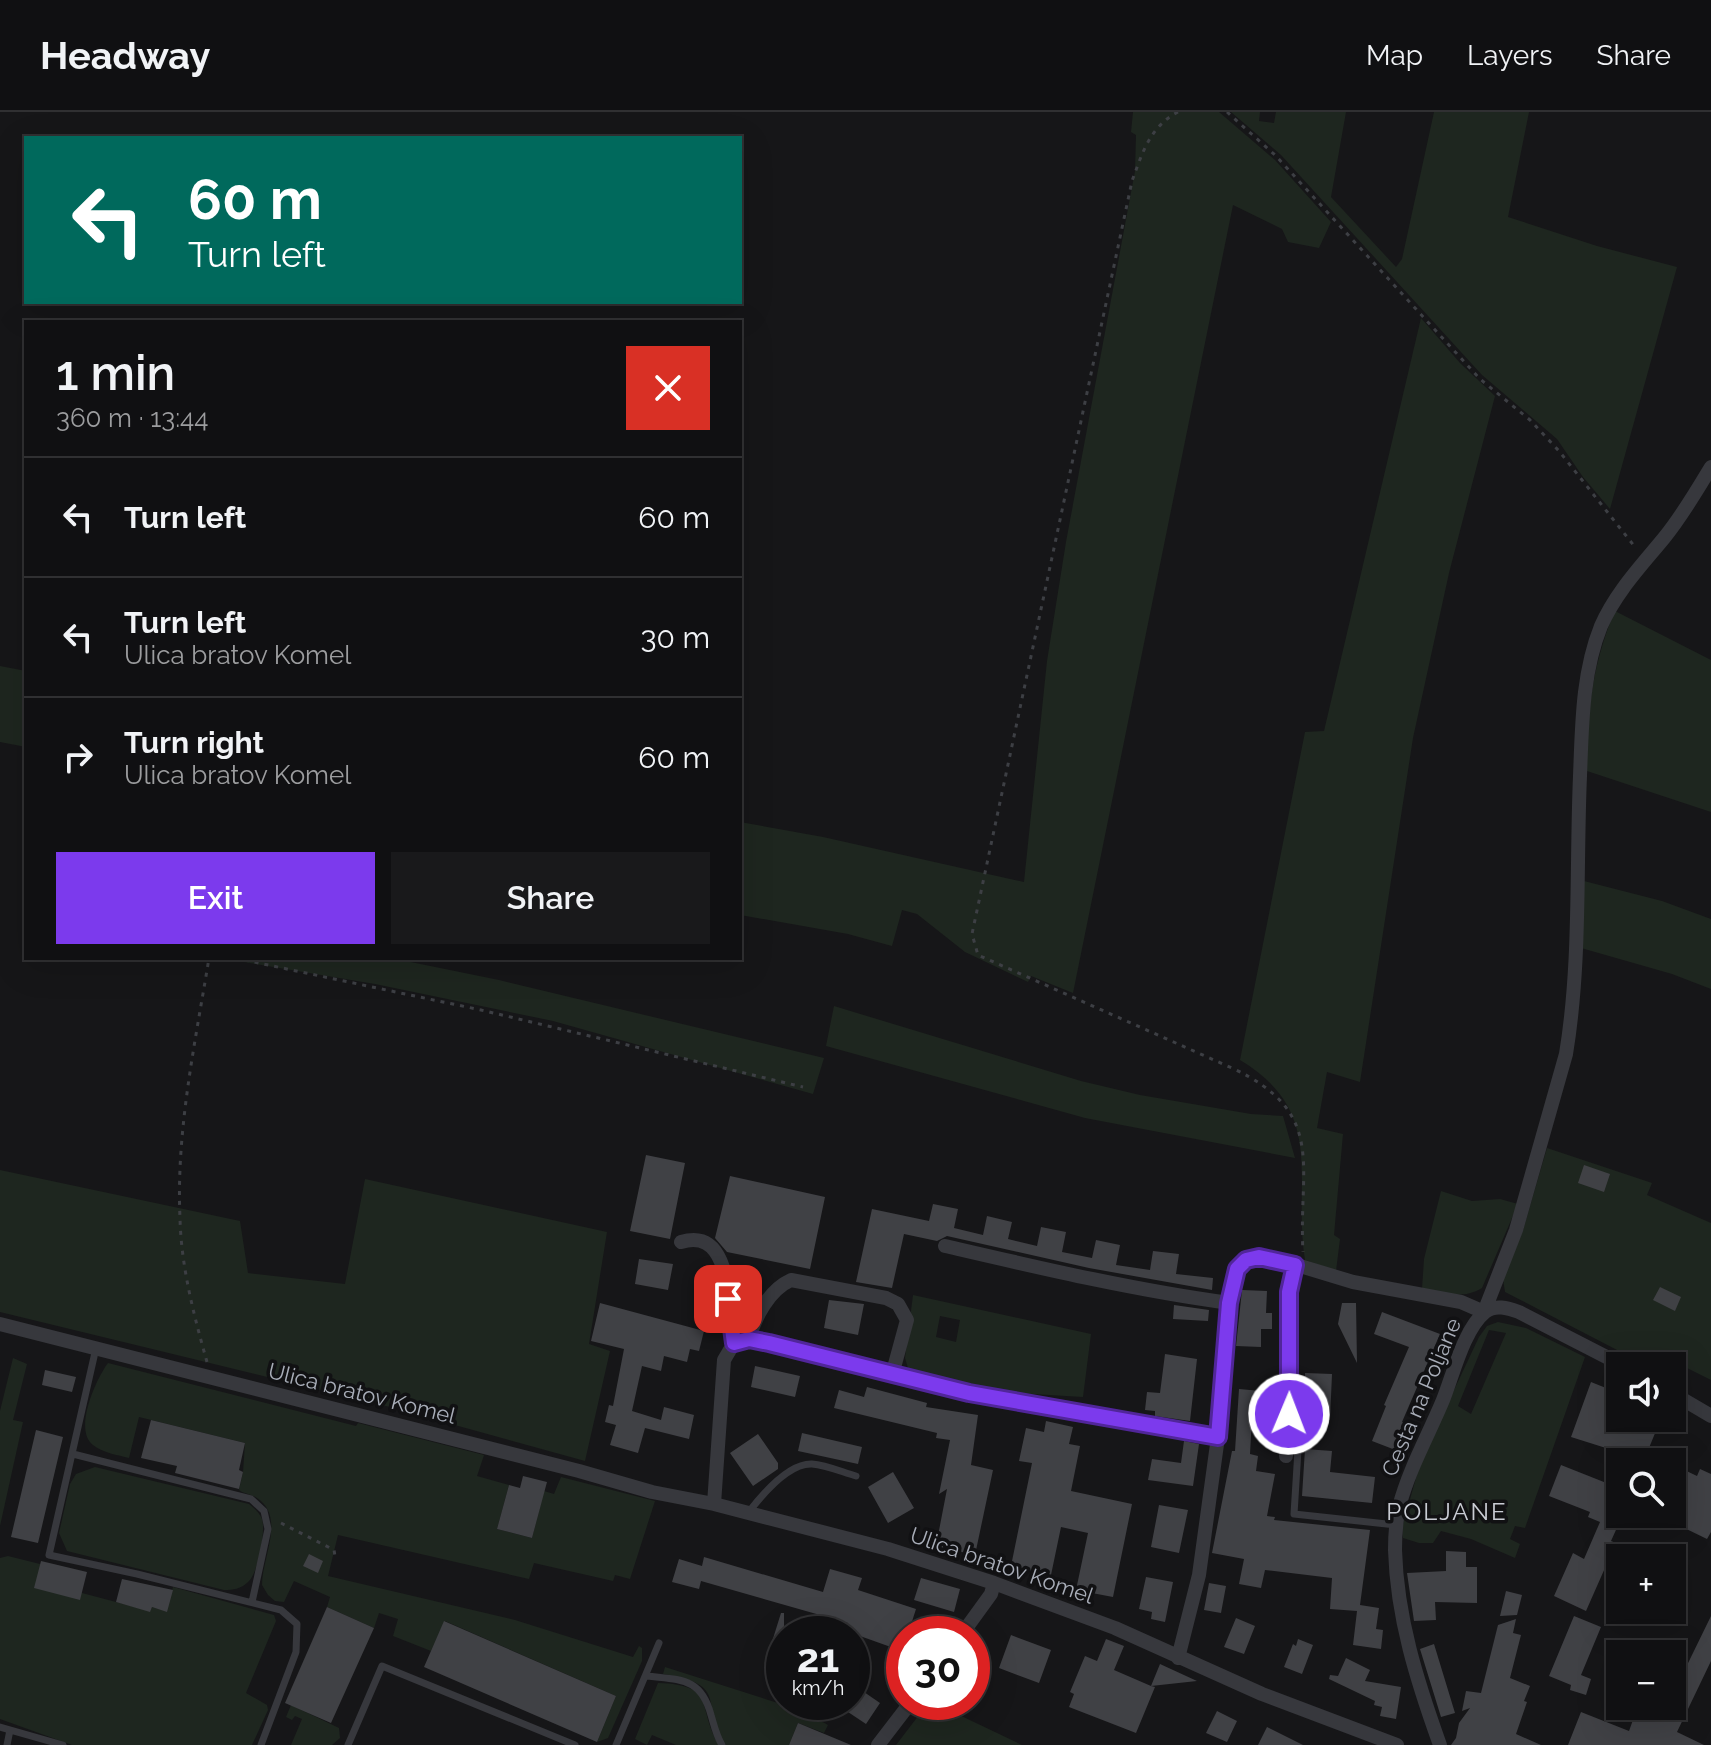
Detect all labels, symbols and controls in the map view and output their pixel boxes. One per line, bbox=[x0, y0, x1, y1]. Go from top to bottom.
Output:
text: Headway bbox=[40, 33, 210, 78]
text: Map bbox=[1366, 39, 1423, 72]
text: Layers bbox=[1467, 39, 1553, 72]
text: Share bbox=[1597, 39, 1671, 72]
text: 60 m bbox=[188, 166, 322, 232]
icon: left bbox=[56, 168, 160, 272]
text: Turn left bbox=[188, 233, 326, 275]
text: 1 min bbox=[56, 345, 175, 401]
button: close bbox=[626, 346, 710, 430]
text: 360 m · 13:44 bbox=[56, 403, 208, 433]
icon: left bbox=[56, 495, 100, 539]
text: Turn left bbox=[124, 500, 246, 535]
text: 60 m bbox=[638, 500, 710, 535]
text: Turn left bbox=[124, 605, 246, 640]
icon: left bbox=[56, 615, 100, 659]
text: 30 m bbox=[640, 620, 710, 655]
text: Ulica bratov Komel bbox=[124, 640, 351, 670]
text: Turn right bbox=[124, 725, 264, 760]
icon: right bbox=[56, 735, 100, 779]
text: 60 m bbox=[638, 740, 710, 775]
text: Ulica bratov Komel bbox=[124, 760, 351, 790]
button: Exit bbox=[56, 852, 375, 944]
button: Share bbox=[391, 852, 710, 944]
pin bbox=[694, 1265, 762, 1333]
icon: arrive bbox=[706, 1277, 750, 1321]
street label: Cesta na Poljane bbox=[1376, 1314, 1466, 1480]
map controls bbox=[1606, 1352, 1686, 1720]
button: sound bbox=[1606, 1352, 1686, 1432]
street label: Ulica bratov Komel bbox=[266, 1357, 458, 1429]
position arrow bbox=[1247, 1372, 1331, 1456]
button: search bbox=[1606, 1448, 1686, 1528]
district label: POLJANE bbox=[1386, 1497, 1508, 1526]
street label: Ulica bratov Komel bbox=[907, 1521, 1097, 1609]
button: + bbox=[1606, 1544, 1686, 1624]
speed limit sign: 30 bbox=[886, 1616, 990, 1720]
text: 21 bbox=[797, 1634, 839, 1681]
button: − bbox=[1606, 1640, 1686, 1720]
text: km/h bbox=[792, 1676, 844, 1700]

